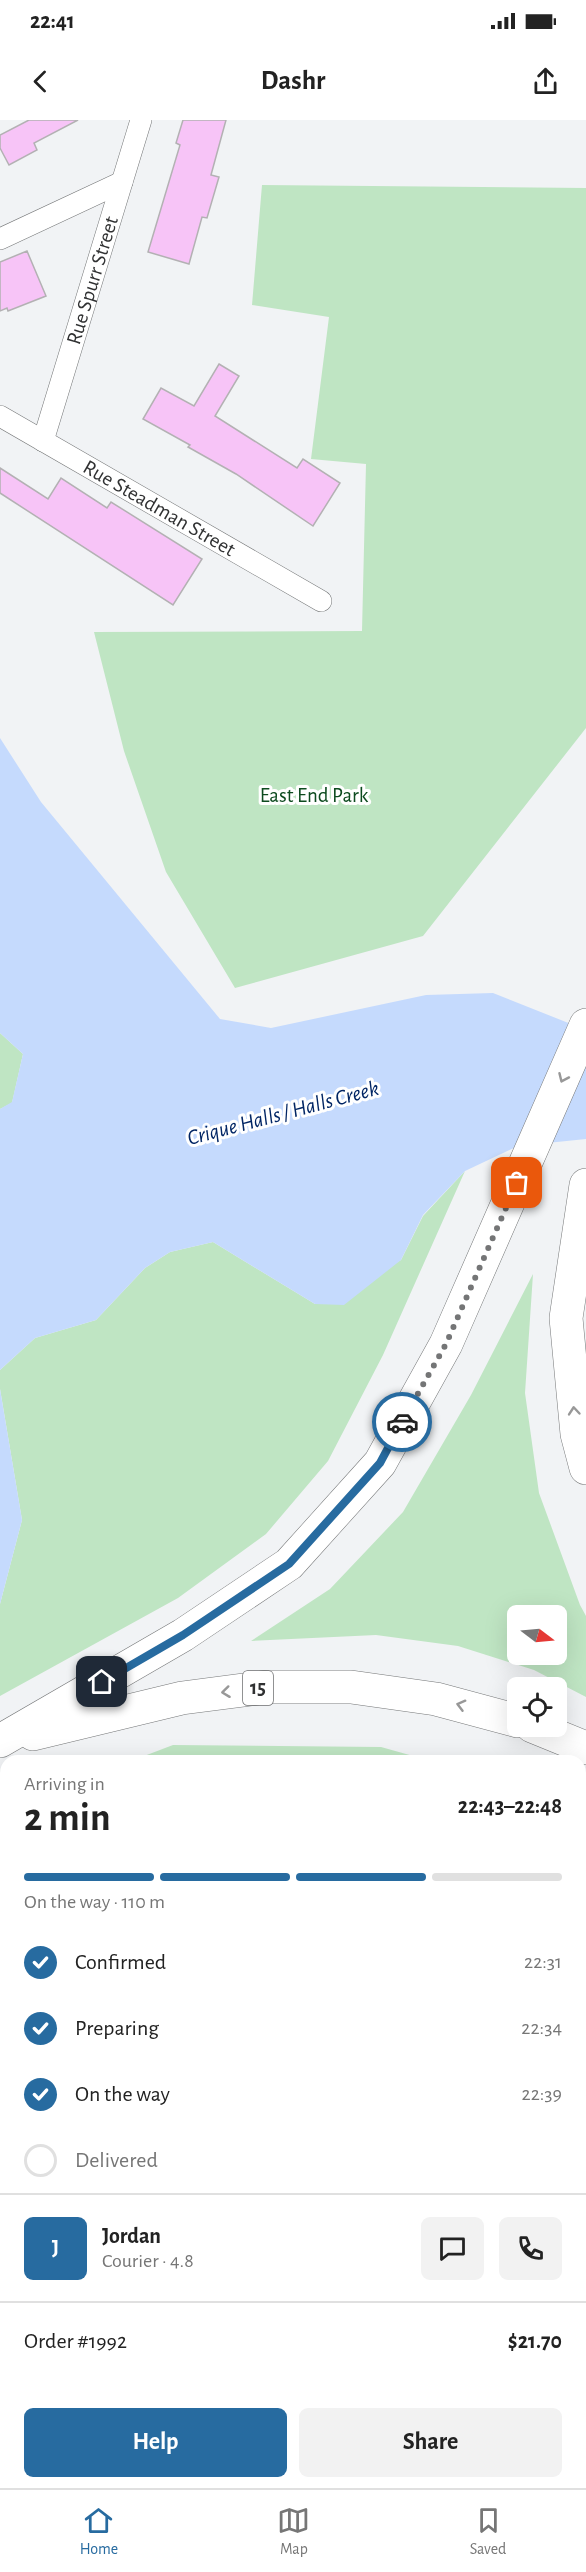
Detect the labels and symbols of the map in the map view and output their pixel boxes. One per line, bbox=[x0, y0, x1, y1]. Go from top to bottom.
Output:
street label: Rue Spurr Street bbox=[63, 213, 122, 347]
street label: Rue Steadman Street bbox=[80, 456, 239, 560]
park label: East End Park bbox=[260, 785, 369, 806]
one-way arrow bbox=[558, 1072, 570, 1083]
water label: Crique Halls / Halls Creek bbox=[185, 1077, 381, 1149]
pin bbox=[491, 1157, 542, 1208]
courier bbox=[372, 1392, 432, 1452]
one-way arrow bbox=[568, 1407, 581, 1416]
north arrow bbox=[507, 1605, 567, 1665]
pin bbox=[76, 1656, 127, 1707]
road number: 15 bbox=[243, 1671, 273, 1705]
one-way arrow bbox=[221, 1685, 231, 1698]
one-way arrow bbox=[456, 1700, 466, 1713]

